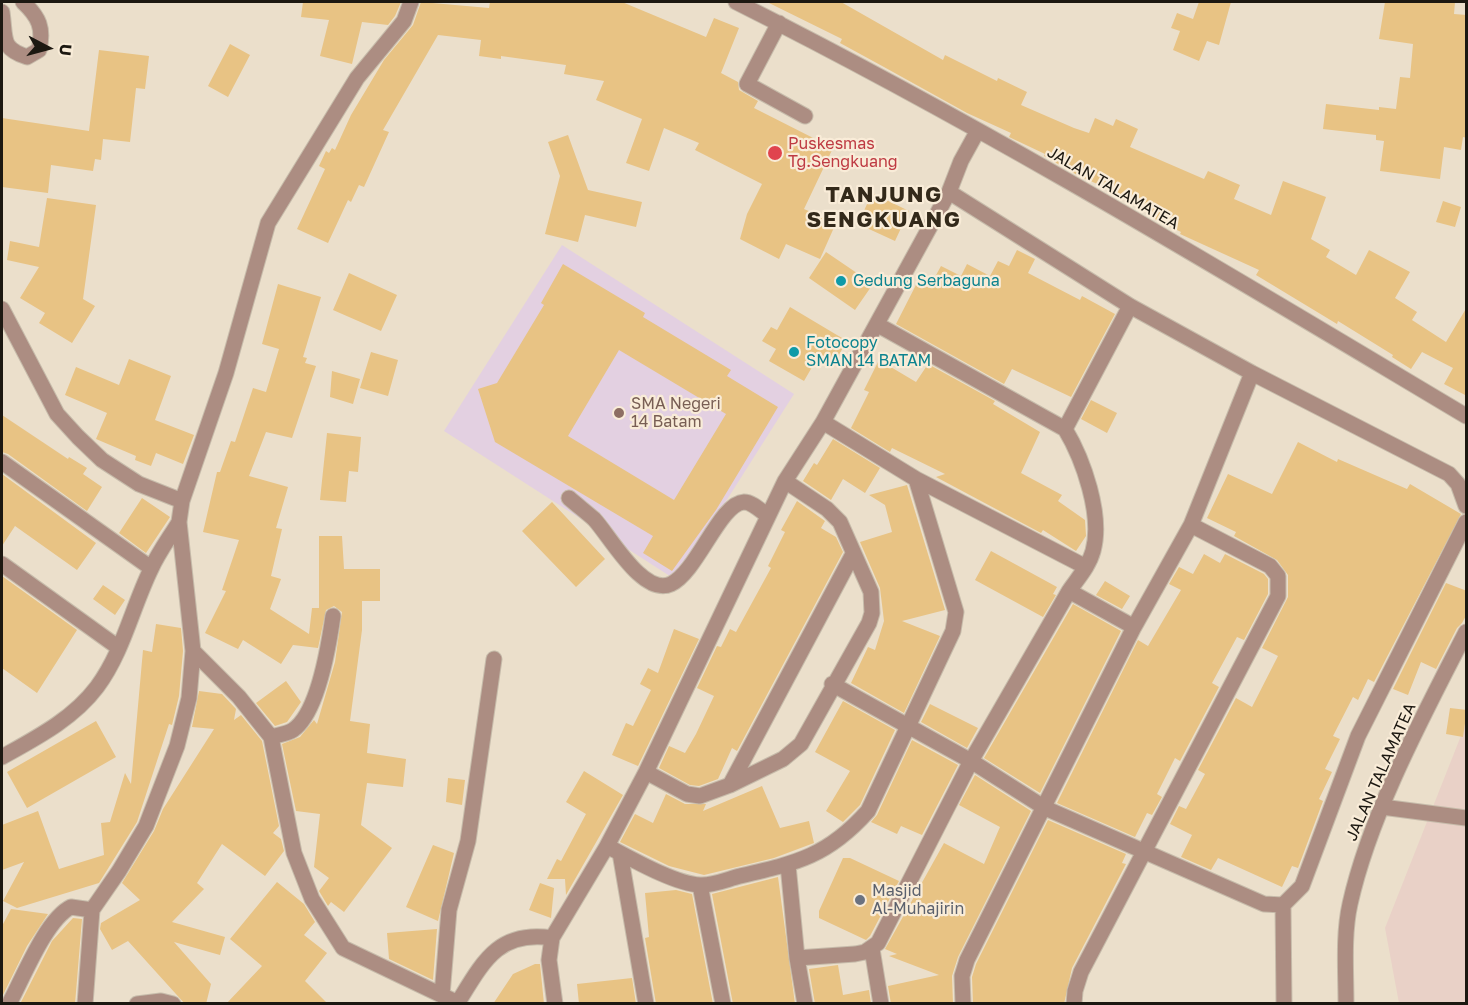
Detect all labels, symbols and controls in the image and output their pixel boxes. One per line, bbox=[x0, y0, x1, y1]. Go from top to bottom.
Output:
north arrow bbox=[18, 18, 78, 78]
text: U bbox=[55, 43, 76, 57]
place label: Puskesmas Tg.Sengkuang bbox=[788, 134, 898, 172]
street label: JALAN TALAMATEA bbox=[1044, 142, 1182, 234]
marker: Puskesmas Tg.Sengkuang bbox=[766, 144, 784, 162]
district label: TANJUNG SENGKUANG bbox=[807, 182, 961, 234]
place label: Gedung Serbaguna bbox=[853, 271, 1000, 291]
marker: Gedung Serbaguna bbox=[834, 274, 848, 288]
place label: Fotocopy SMAN 14 BATAM bbox=[806, 333, 931, 371]
marker: Fotocopy SMAN 14 BATAM bbox=[787, 345, 801, 359]
place label: SMA Negeri 14 Batam bbox=[631, 394, 721, 432]
marker: SMA Negeri 14 Batam bbox=[612, 406, 626, 420]
street label: JALAN TALAMATEA bbox=[1342, 700, 1420, 844]
place label: Masjid Al-Muhajirin bbox=[872, 881, 964, 919]
marker: Masjid Al-Muhajirin bbox=[853, 893, 867, 907]

